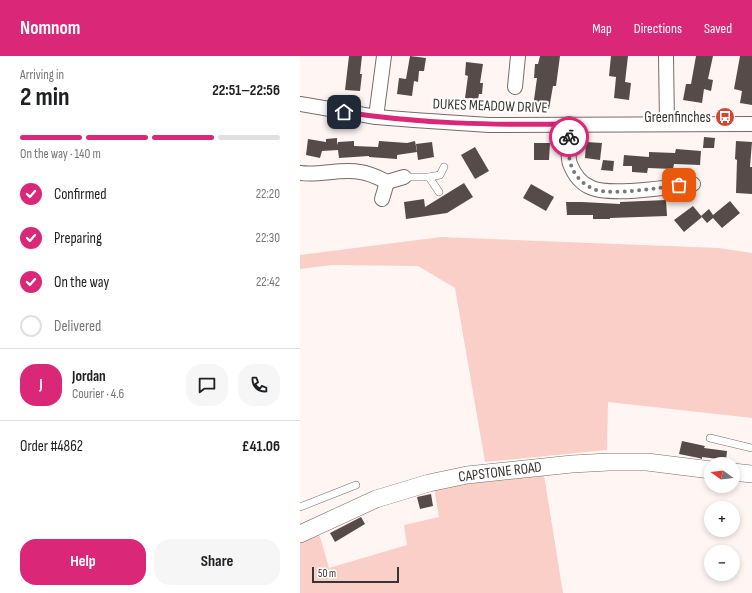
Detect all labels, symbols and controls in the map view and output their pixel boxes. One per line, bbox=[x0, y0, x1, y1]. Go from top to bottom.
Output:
text: Nomnom bbox=[20, 17, 80, 40]
text: Map bbox=[592, 20, 612, 37]
text: Directions bbox=[634, 20, 682, 37]
text: Saved bbox=[704, 20, 732, 37]
text: Arriving in bbox=[20, 67, 64, 83]
text: 22:51–22:56 bbox=[212, 81, 280, 100]
text: 2 min bbox=[20, 82, 70, 113]
street label: DUKES MEADOW DRIVE bbox=[432, 94, 548, 118]
pin bbox=[327, 95, 361, 129]
icon: home bbox=[333, 101, 355, 123]
bus stop icon: Greenfinches bbox=[714, 106, 736, 128]
place label: Greenfinches bbox=[644, 108, 711, 127]
courier bbox=[549, 117, 589, 157]
icon: bike bbox=[558, 126, 580, 148]
text: On the way · 140 m bbox=[20, 146, 101, 162]
pin bbox=[662, 168, 696, 202]
icon: bag bbox=[668, 174, 690, 196]
icon: check bbox=[20, 183, 42, 205]
text: Confirmed bbox=[54, 185, 107, 204]
text: 22:20 bbox=[256, 186, 280, 202]
icon: check bbox=[20, 227, 42, 249]
text: Preparing bbox=[54, 229, 102, 248]
text: 22:30 bbox=[256, 230, 280, 246]
icon: check bbox=[20, 271, 42, 293]
text: On the way bbox=[54, 273, 109, 292]
text: 22:42 bbox=[256, 274, 280, 290]
text: Delivered bbox=[54, 317, 101, 336]
button: chat bbox=[186, 364, 228, 406]
button: phone bbox=[238, 364, 280, 406]
text: Jordan bbox=[72, 367, 106, 386]
text: J bbox=[39, 375, 43, 394]
text: Courier · 4.6 bbox=[72, 386, 124, 402]
text: Order #4862 bbox=[20, 437, 83, 456]
text: £41.06 bbox=[242, 437, 280, 456]
street label: CAPSTONE ROAD bbox=[457, 457, 543, 487]
north arrow bbox=[704, 457, 740, 493]
map controls bbox=[704, 457, 740, 581]
button: + bbox=[704, 501, 740, 537]
button: Help bbox=[20, 539, 146, 585]
button: Share bbox=[154, 539, 280, 585]
button: − bbox=[704, 545, 740, 581]
scale bar bbox=[312, 565, 399, 584]
text: 50 m bbox=[318, 567, 336, 580]

